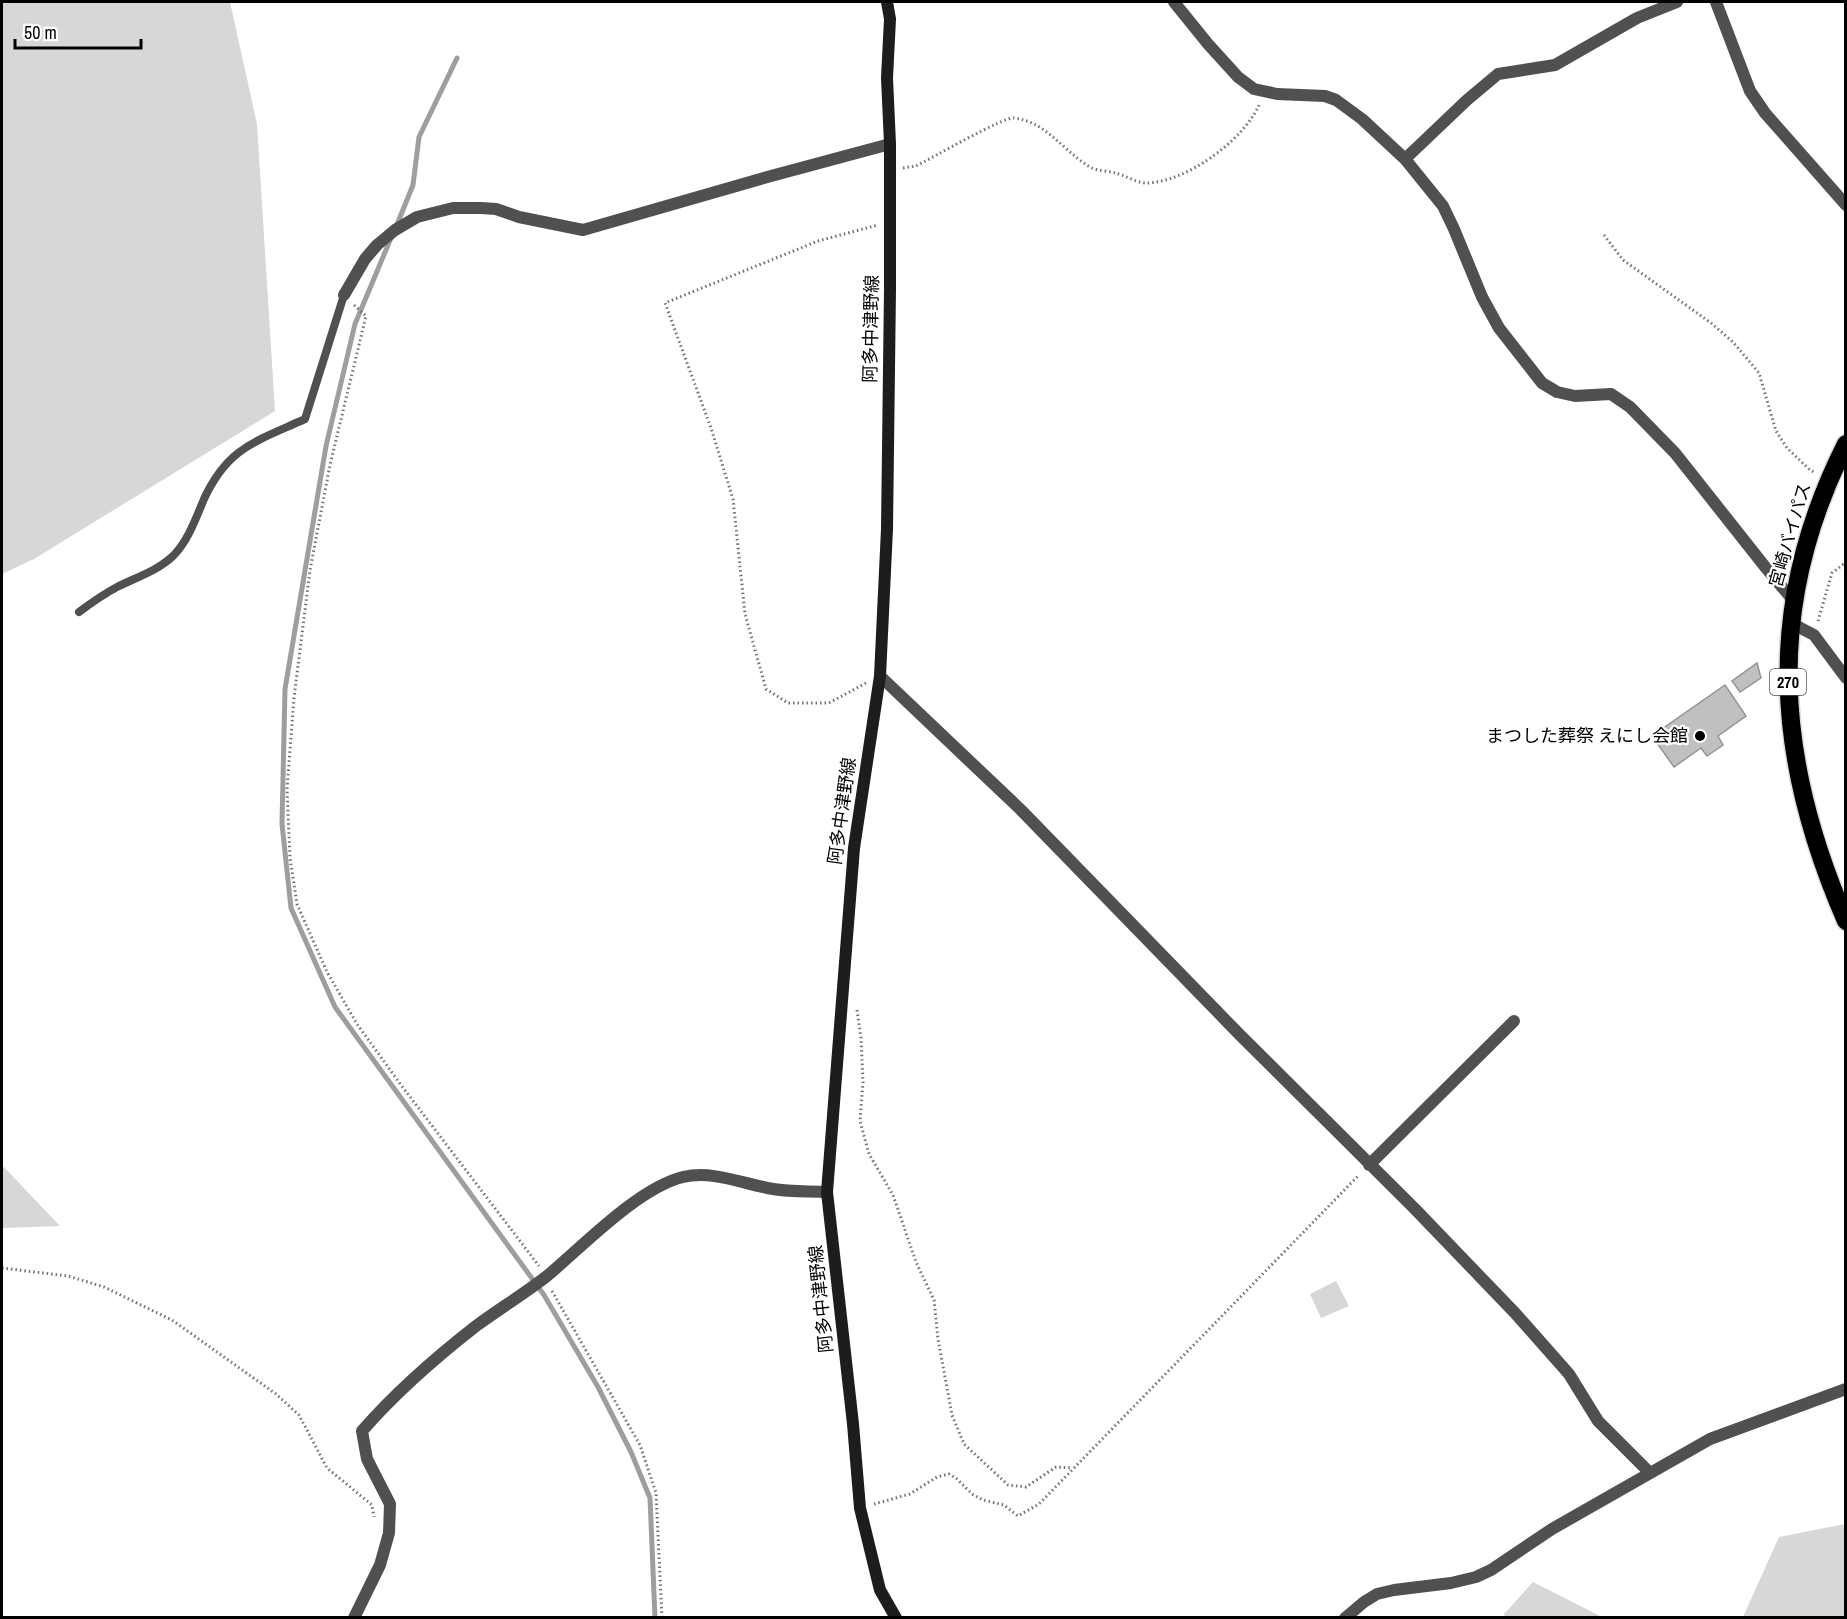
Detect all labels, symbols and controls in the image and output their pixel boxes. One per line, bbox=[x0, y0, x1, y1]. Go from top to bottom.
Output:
scale bar bbox=[15, 12, 141, 50]
text: 50 m bbox=[24, 20, 57, 45]
street label: 阿多中津野線 bbox=[857, 275, 884, 383]
street label: 宮崎バイパス bbox=[1763, 480, 1816, 590]
road number: 270 bbox=[1770, 669, 1806, 695]
place label: まつした葬祭 えにし会館 bbox=[1486, 723, 1688, 748]
marker: まつした葬祭 えにし会館 bbox=[1693, 729, 1707, 743]
street label: 阿多中津野線 bbox=[822, 756, 861, 866]
street label: 阿多中津野線 bbox=[802, 1244, 839, 1354]

